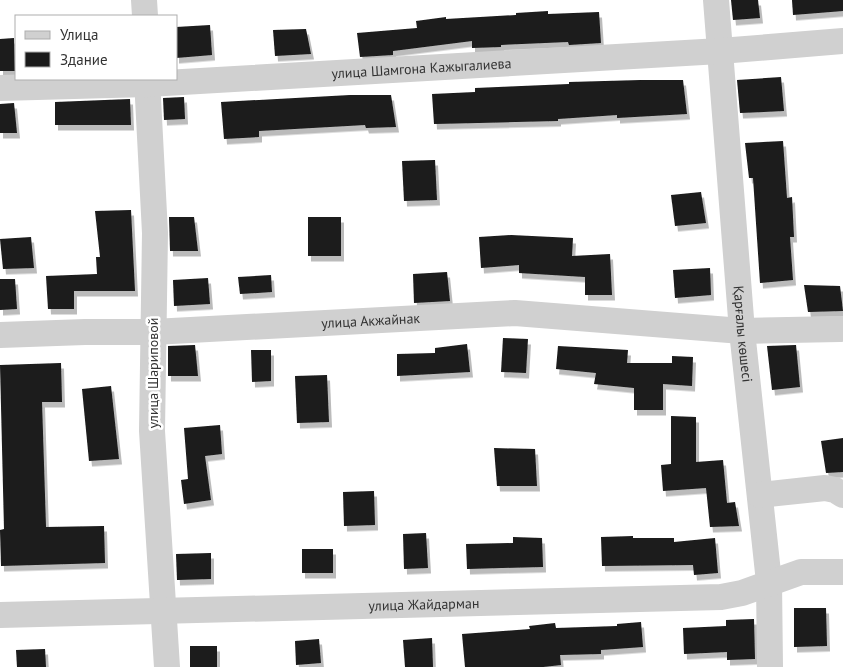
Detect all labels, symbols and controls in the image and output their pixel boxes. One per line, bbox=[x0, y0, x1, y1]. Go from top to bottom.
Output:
legend bbox=[15, 15, 178, 80]
text: Улица bbox=[60, 25, 98, 44]
text: Здание bbox=[60, 50, 108, 69]
street label: улица Шамгона Кажыгалиева bbox=[331, 54, 512, 82]
street label: Қарғалы көшесі bbox=[729, 285, 756, 383]
street label: улица Акжайнак bbox=[321, 309, 421, 332]
street label: улица Шариповой bbox=[144, 318, 162, 428]
street label: улица Жайдарман bbox=[368, 594, 480, 615]

